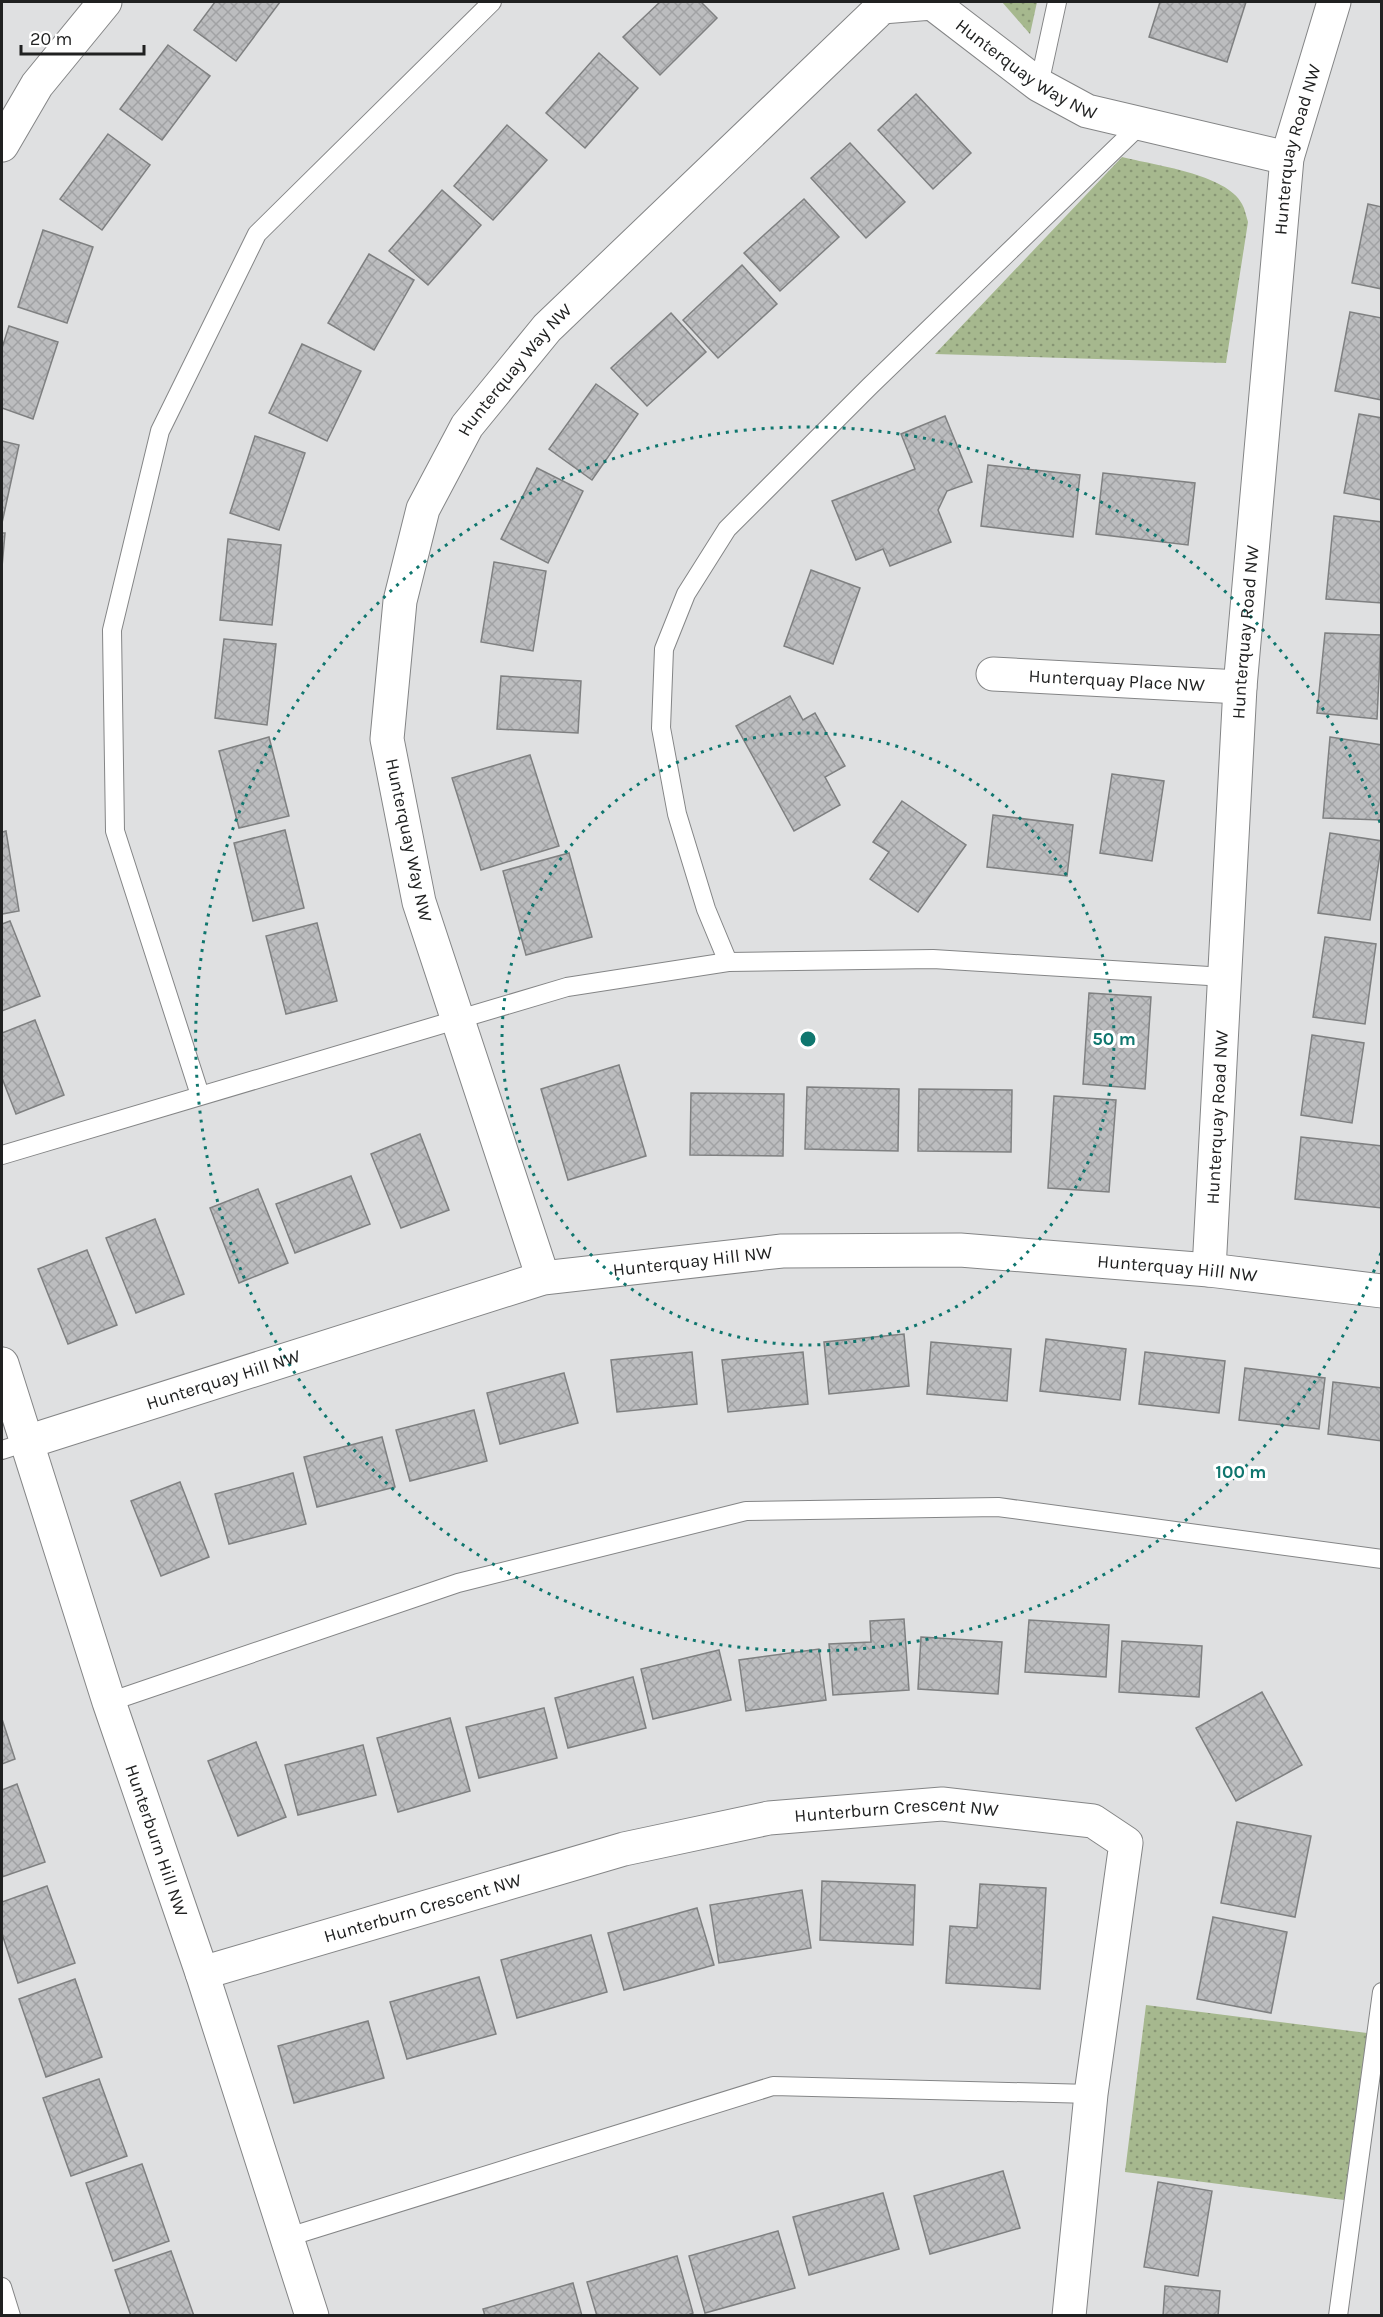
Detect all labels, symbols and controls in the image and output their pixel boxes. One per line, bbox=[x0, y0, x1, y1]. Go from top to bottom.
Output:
street label: Hunterquay Way NW bbox=[951, 14, 1099, 124]
scale bar bbox=[21, 18, 144, 56]
text: 20 m bbox=[30, 28, 72, 50]
street label: Hunterquay Road NW bbox=[1269, 62, 1326, 236]
street label: Hunterquay Way NW bbox=[453, 299, 577, 440]
street label: Hunterquay Road NW bbox=[1227, 544, 1264, 720]
street label: Hunterquay Place NW bbox=[1028, 665, 1206, 696]
street label: Hunterquay Way NW bbox=[381, 756, 437, 924]
text: 50 m bbox=[1092, 1028, 1136, 1050]
centre of rings bbox=[798, 1029, 818, 1049]
street label: Hunterquay Road NW bbox=[1202, 1029, 1233, 1205]
street label: Hunterquay Hill NW bbox=[612, 1241, 774, 1281]
street label: Hunterquay Hill NW bbox=[1096, 1250, 1259, 1287]
street label: Hunterquay Hill NW bbox=[143, 1345, 303, 1414]
text: 100 m bbox=[1216, 1461, 1266, 1483]
street label: Hunterburn Hill NW bbox=[120, 1761, 193, 1920]
street label: Hunterburn Crescent NW bbox=[794, 1793, 1000, 1827]
street label: Hunterburn Crescent NW bbox=[321, 1869, 524, 1948]

